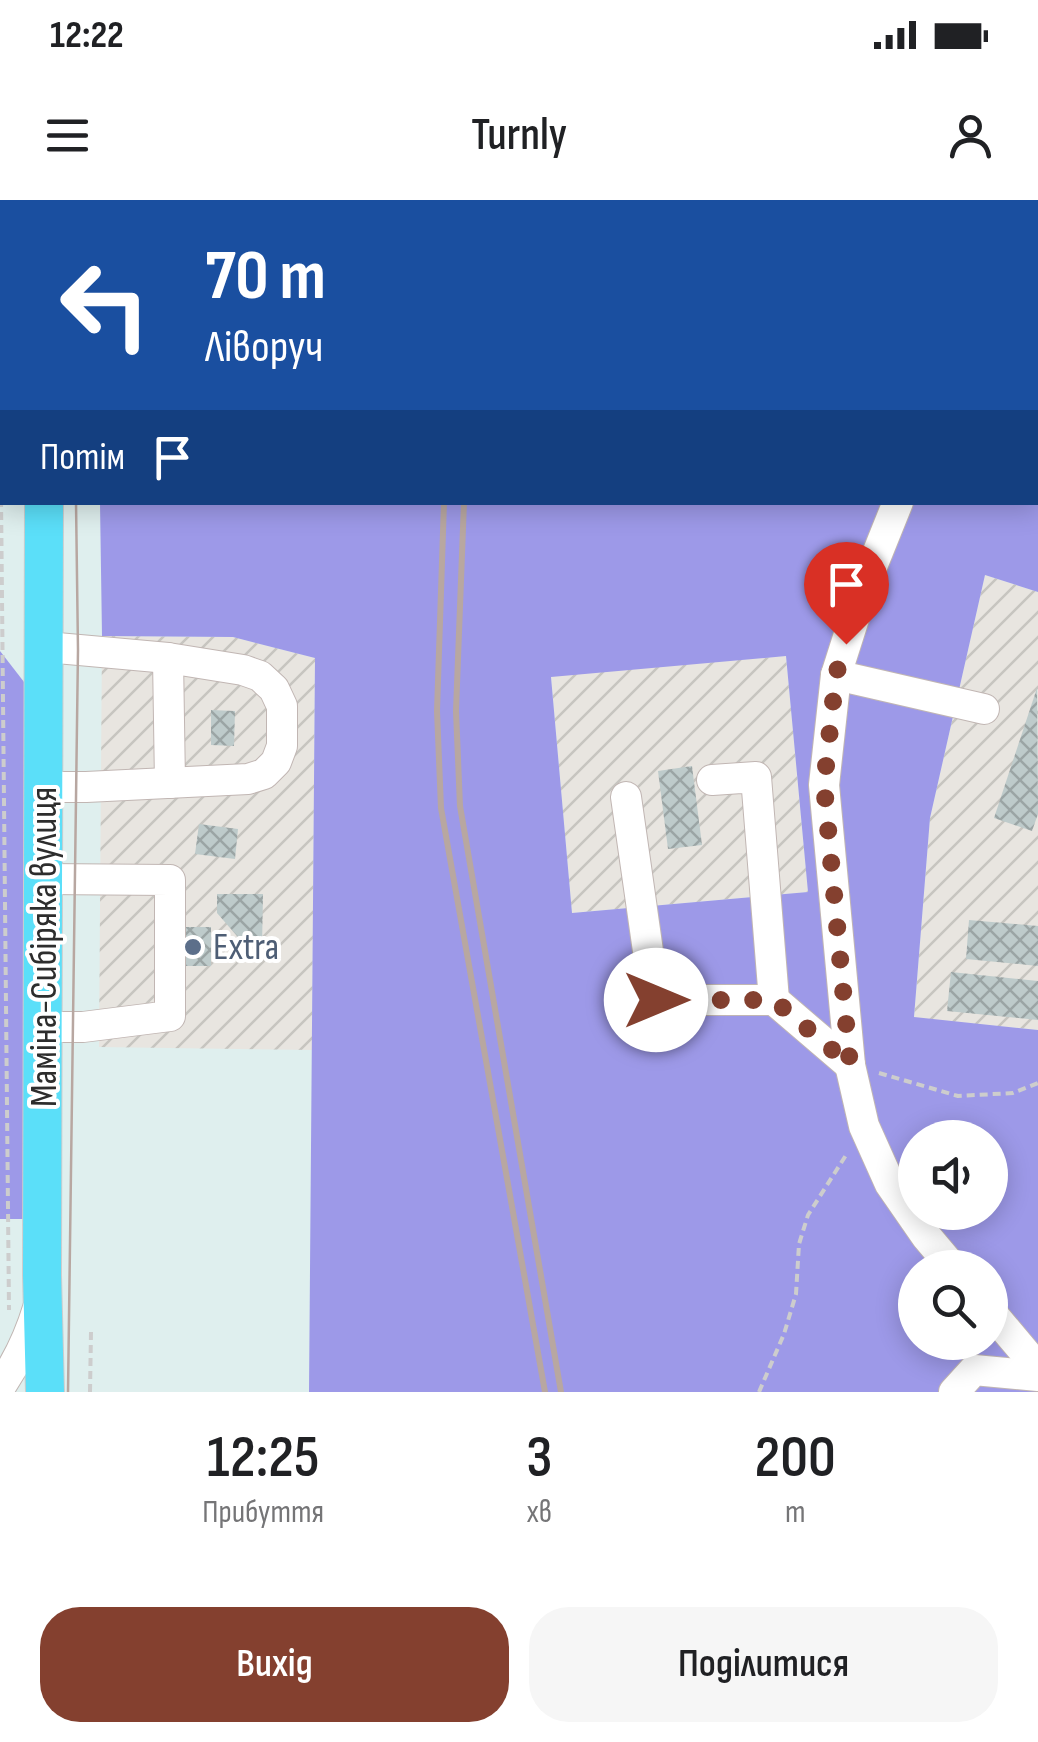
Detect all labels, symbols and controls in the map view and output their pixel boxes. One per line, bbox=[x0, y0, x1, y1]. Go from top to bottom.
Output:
text: 12:22 bbox=[50, 13, 124, 58]
icon: menu bbox=[40, 108, 95, 163]
text: Turnly bbox=[471, 108, 567, 163]
icon: person bbox=[943, 108, 998, 163]
text: 70 m bbox=[205, 235, 326, 319]
icon: left bbox=[40, 240, 170, 370]
text: Ліворуч bbox=[205, 320, 323, 375]
icon: arrive bbox=[145, 430, 200, 485]
text: Потім bbox=[40, 435, 125, 480]
pin bbox=[804, 542, 889, 645]
icon: arrive bbox=[819, 557, 874, 612]
street label: Маміна-Сибіряка вулиця bbox=[22, 787, 67, 1107]
place label: Extra bbox=[213, 925, 279, 970]
marker: Extra bbox=[182, 936, 204, 958]
position arrow bbox=[604, 948, 708, 1052]
map controls bbox=[898, 1120, 1008, 1360]
button: sound bbox=[898, 1120, 1008, 1230]
button: search bbox=[898, 1250, 1008, 1360]
text: 12:25 bbox=[207, 1422, 319, 1494]
text: 3 bbox=[526, 1422, 552, 1494]
text: 200 bbox=[755, 1422, 836, 1494]
text: Прибуття bbox=[202, 1493, 324, 1532]
text: хв bbox=[527, 1493, 552, 1532]
text: m bbox=[785, 1493, 805, 1532]
button: Вихід bbox=[40, 1607, 509, 1722]
button: Поділитися bbox=[529, 1607, 998, 1722]

